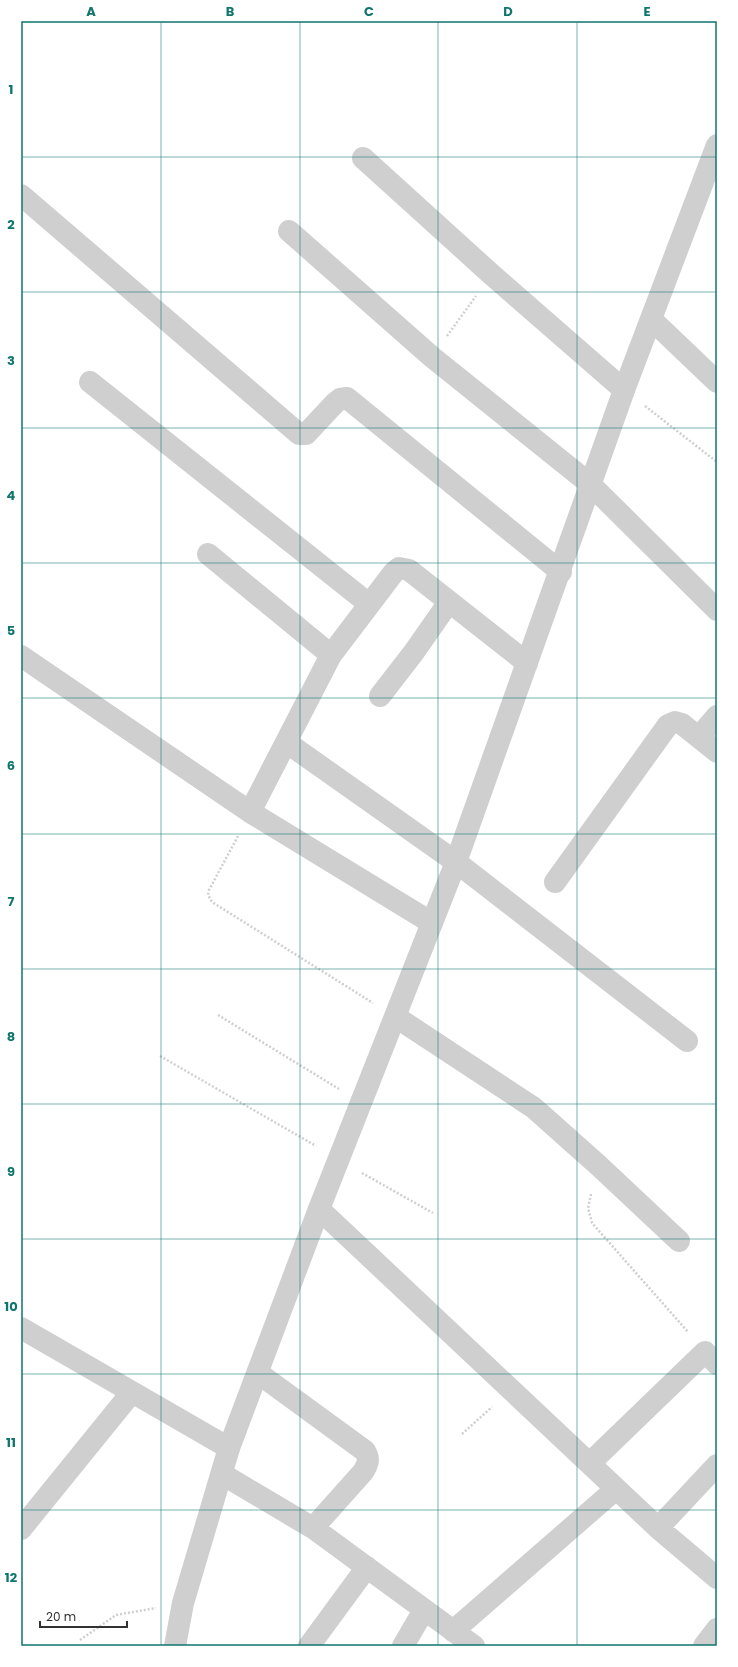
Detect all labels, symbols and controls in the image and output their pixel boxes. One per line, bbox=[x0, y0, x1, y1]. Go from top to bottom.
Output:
text: A bbox=[86, 2, 96, 21]
text: B bbox=[226, 2, 235, 21]
text: C bbox=[364, 2, 374, 21]
text: D bbox=[503, 2, 513, 21]
text: E bbox=[643, 2, 651, 21]
text: 1 bbox=[9, 80, 13, 99]
text: 2 bbox=[7, 215, 15, 234]
text: 3 bbox=[7, 351, 15, 370]
text: 4 bbox=[7, 486, 16, 505]
text: 5 bbox=[7, 621, 15, 640]
text: 6 bbox=[7, 756, 15, 775]
text: 7 bbox=[8, 892, 15, 911]
text: 8 bbox=[7, 1027, 15, 1046]
text: 9 bbox=[7, 1162, 15, 1181]
text: 10 bbox=[4, 1297, 18, 1316]
text: 11 bbox=[6, 1433, 16, 1452]
text: 12 bbox=[5, 1568, 18, 1587]
scale bar bbox=[40, 1603, 127, 1629]
text: 20 m bbox=[46, 1608, 76, 1625]

